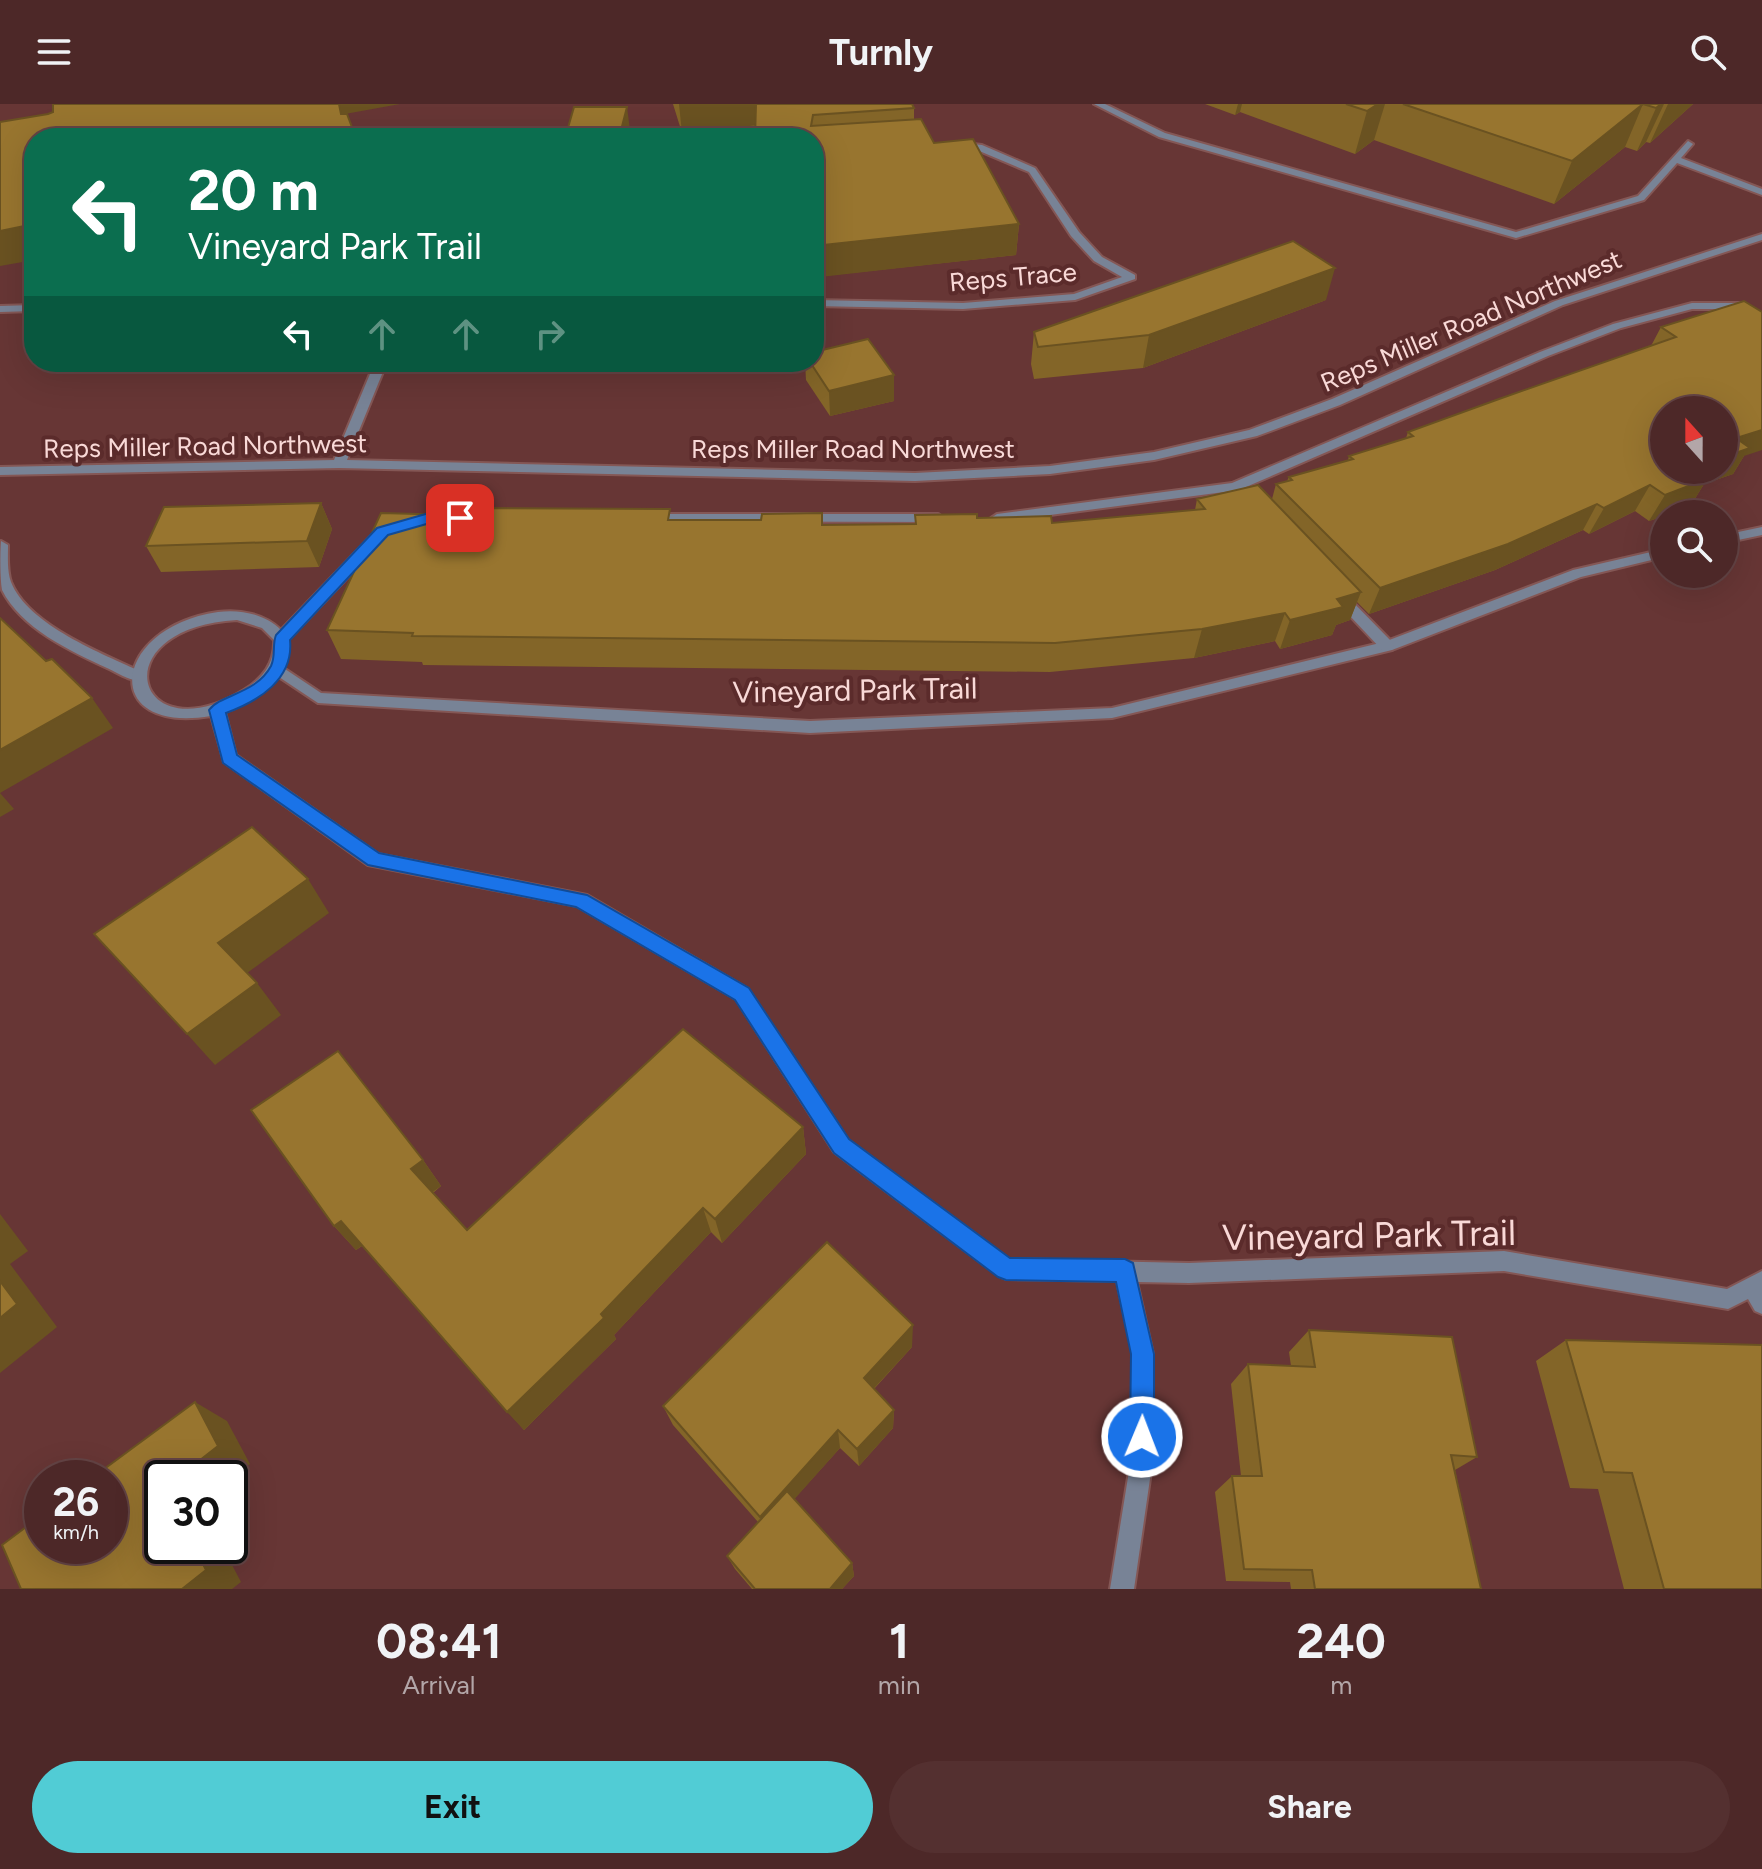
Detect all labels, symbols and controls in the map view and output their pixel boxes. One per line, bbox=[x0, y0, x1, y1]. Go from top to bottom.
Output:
icon: menu bbox=[32, 30, 76, 74]
icon: search bbox=[1686, 30, 1730, 74]
text: Turnly bbox=[829, 31, 933, 74]
text: 20 m bbox=[188, 157, 319, 224]
icon: left bbox=[56, 160, 160, 264]
text: Vineyard Park Trail bbox=[188, 225, 482, 268]
street label: Reps Miller Road Northwest bbox=[1316, 243, 1626, 399]
street label: Reps Trace bbox=[948, 255, 1078, 299]
icon: left bbox=[276, 312, 320, 356]
icon: ahead bbox=[360, 312, 404, 356]
icon: ahead bbox=[444, 312, 488, 356]
icon: right bbox=[528, 312, 572, 356]
north arrow bbox=[1650, 396, 1738, 484]
map controls bbox=[1650, 396, 1738, 588]
street label: Reps Miller Road Northwest bbox=[43, 427, 367, 465]
street label: Reps Miller Road Northwest bbox=[691, 433, 1015, 465]
pin bbox=[426, 484, 494, 552]
icon: arrive bbox=[438, 496, 482, 540]
button: search bbox=[1650, 500, 1738, 588]
street label: Vineyard Park Trail bbox=[732, 669, 978, 711]
street label: Vineyard Park Trail bbox=[1222, 1211, 1516, 1259]
position arrow bbox=[1100, 1395, 1184, 1479]
speed limit sign: 30 bbox=[144, 1460, 248, 1564]
text: 26 bbox=[53, 1478, 99, 1526]
text: km/h bbox=[53, 1520, 99, 1544]
text: 08:41 bbox=[376, 1612, 502, 1670]
text: 1 bbox=[889, 1612, 909, 1670]
text: 240 bbox=[1297, 1612, 1386, 1670]
text: Arrival bbox=[402, 1669, 476, 1701]
text: min bbox=[878, 1669, 920, 1701]
text: m bbox=[1330, 1669, 1352, 1701]
button: Exit bbox=[32, 1761, 873, 1853]
button: Share bbox=[889, 1761, 1730, 1853]

